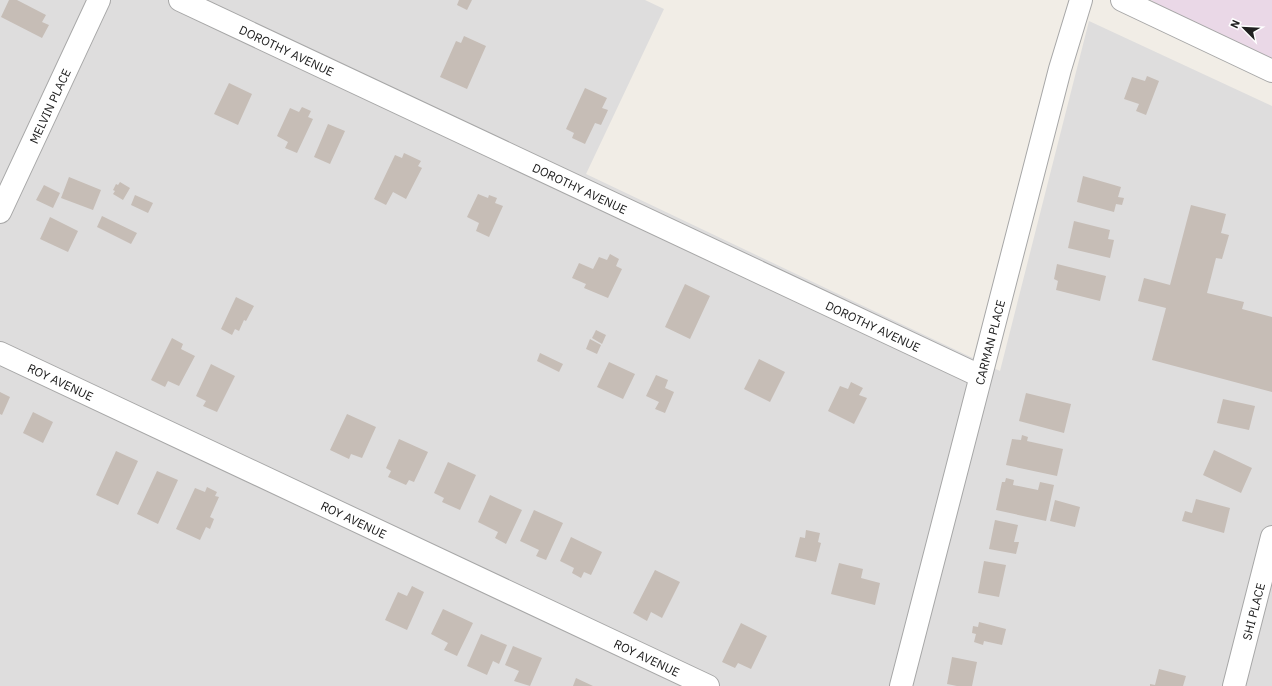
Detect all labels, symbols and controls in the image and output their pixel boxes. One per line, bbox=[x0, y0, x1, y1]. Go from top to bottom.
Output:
north arrow bbox=[1224, 8, 1264, 48]
text: N bbox=[1227, 17, 1243, 30]
street label: DOROTHY AVENUE bbox=[237, 22, 337, 79]
street label: MELVIN PLACE bbox=[26, 66, 73, 146]
street label: DOROTHY AVENUE bbox=[530, 159, 630, 217]
street label: DOROTHY AVENUE bbox=[824, 297, 923, 354]
street label: CARMAN PLACE bbox=[971, 298, 1008, 386]
street label: ROY AVENUE bbox=[25, 360, 96, 403]
street label: ROY AVENUE bbox=[319, 498, 389, 541]
street label: SHI PLACE bbox=[1239, 581, 1268, 642]
street label: ROY AVENUE bbox=[612, 635, 682, 679]

